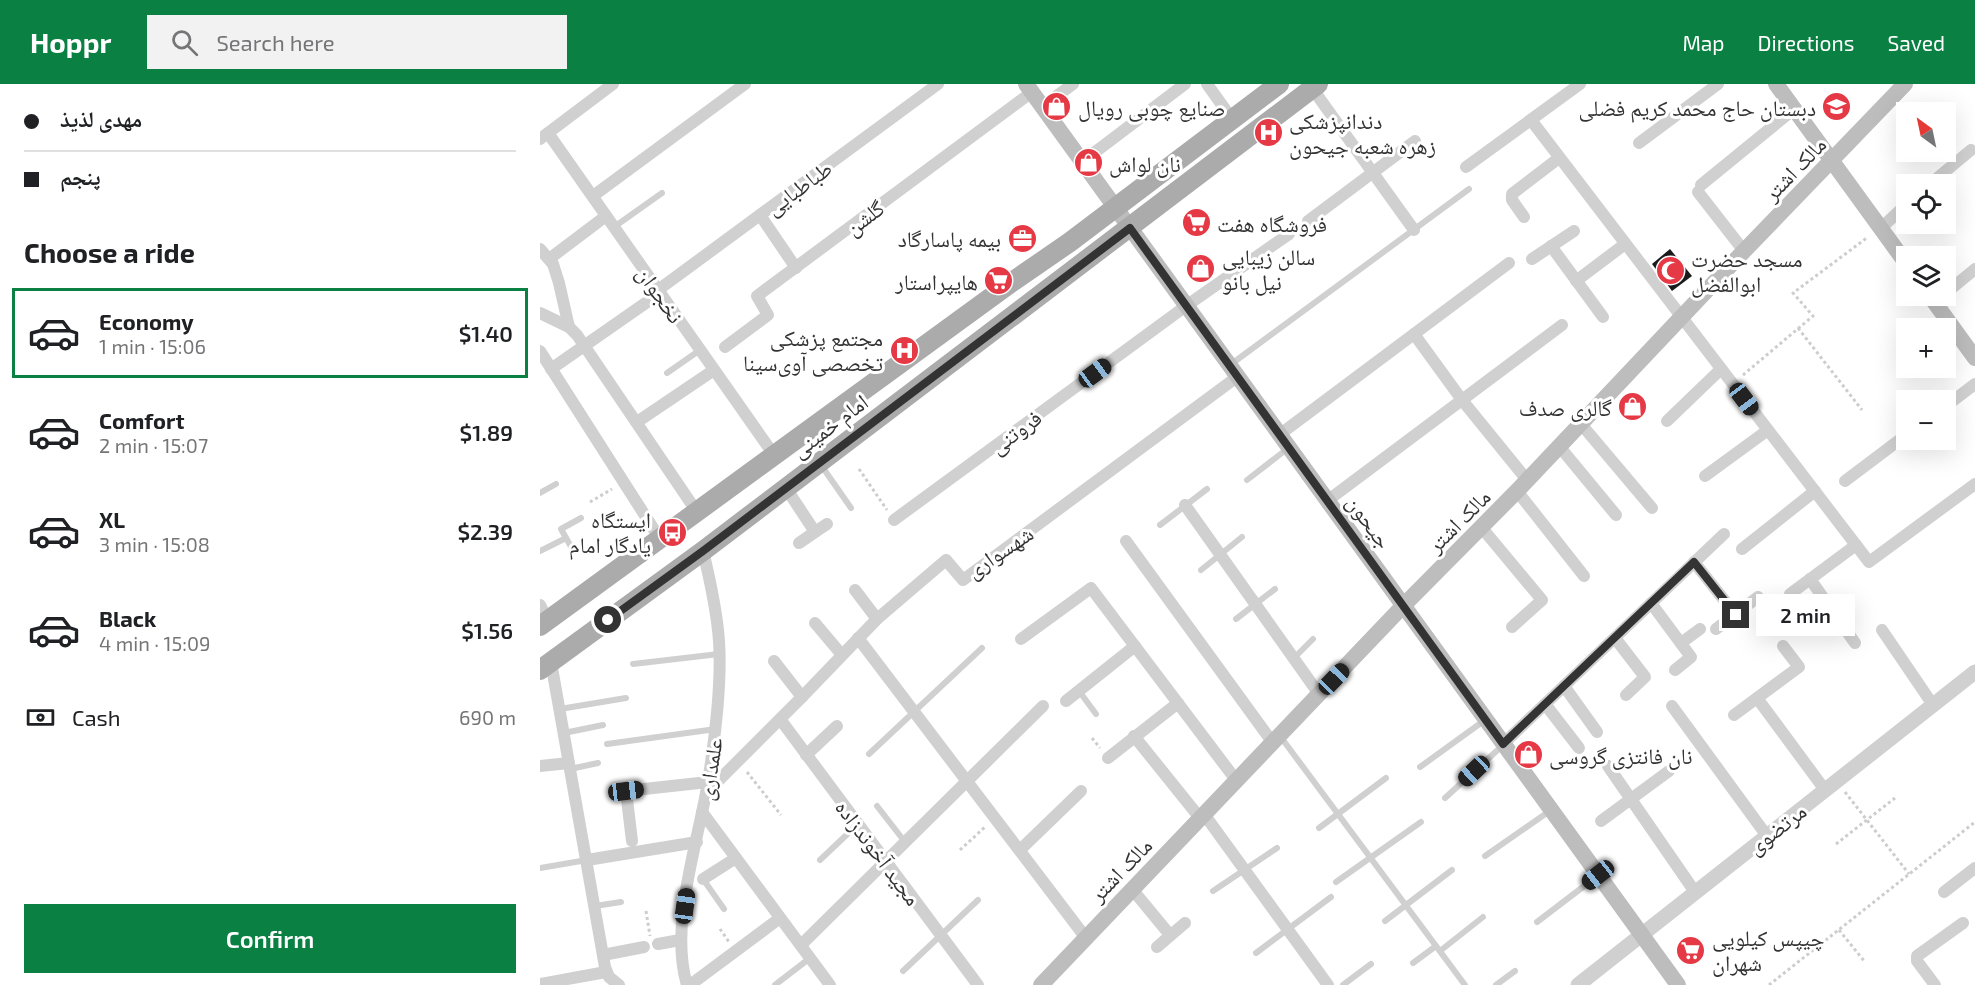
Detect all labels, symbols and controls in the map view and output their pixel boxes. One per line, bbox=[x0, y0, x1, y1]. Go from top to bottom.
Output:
search box bbox=[147, 15, 567, 69]
text: Hoppr bbox=[30, 25, 111, 59]
icon: search bbox=[168, 26, 201, 59]
text: Search here bbox=[216, 29, 335, 55]
text: Map bbox=[1682, 30, 1725, 55]
text: Directions bbox=[1758, 30, 1854, 55]
text: Saved bbox=[1887, 30, 1945, 55]
shop icon: صنایع چوبی رویال bbox=[1041, 91, 1073, 123]
school or university icon: دبستان حاج محمد کریم فضلی bbox=[1821, 91, 1853, 123]
place label: صنایع چوبی رویال bbox=[1078, 94, 1226, 122]
place label: دبستان حاج محمد کریم فضلی bbox=[1578, 94, 1816, 123]
north arrow bbox=[1896, 102, 1956, 162]
map controls bbox=[1896, 102, 1956, 450]
text: مهدی لذیذ bbox=[60, 105, 142, 131]
place label: دندانپزشکی زهره شعبه جیحون bbox=[1289, 107, 1436, 160]
hospital icon: دندانپزشکی زهره شعبه جیحون bbox=[1252, 117, 1284, 149]
street label: مالک اشتر bbox=[1757, 131, 1831, 207]
shop icon: نان لواش bbox=[1072, 147, 1104, 179]
place label: نان لواش bbox=[1109, 150, 1181, 178]
street label: طباطبایی bbox=[760, 154, 837, 221]
text: پنجم bbox=[60, 163, 101, 189]
button: locate bbox=[1896, 174, 1956, 234]
street label: گلشن bbox=[839, 194, 890, 242]
supermarket icon: فروشگاه هفت bbox=[1180, 207, 1212, 239]
place label: فروشگاه هفت bbox=[1217, 210, 1327, 237]
office icon: بیمه پاسارگاد bbox=[1006, 222, 1038, 254]
place label: بیمه پاسارگاد bbox=[898, 225, 1001, 253]
text: Choose a ride bbox=[24, 236, 195, 268]
place label: سالن زیبایی نیل بانو bbox=[1222, 243, 1315, 296]
place label: مسجد حضرت ابوالفضل bbox=[1691, 245, 1803, 298]
button: layers bbox=[1896, 246, 1956, 306]
shop icon: سالن زیبایی نیل بانو bbox=[1185, 253, 1217, 285]
mosque icon: مسجد حضرت ابوالفضل bbox=[1654, 255, 1686, 287]
street label: نخجوان bbox=[630, 260, 690, 329]
supermarket icon: هایپراستار bbox=[983, 265, 1015, 297]
place label: هایپراستار bbox=[894, 268, 978, 296]
icon: car bbox=[27, 306, 81, 360]
text: Economy bbox=[99, 308, 194, 334]
button: + bbox=[1896, 318, 1956, 378]
text: $1.40 bbox=[459, 320, 513, 346]
place label: مجتمع پزشکی تخصصی آوی‌سینا bbox=[743, 324, 884, 377]
text: 1 min · 15:06 bbox=[99, 334, 206, 358]
hospital icon: مجتمع پزشکی تخصصی آوی‌سینا bbox=[888, 334, 920, 366]
car bbox=[1075, 355, 1115, 391]
car bbox=[1726, 379, 1762, 419]
street label: امام خمینی bbox=[786, 388, 874, 465]
button: − bbox=[1896, 390, 1956, 450]
shop icon: گالری صدف bbox=[1617, 391, 1649, 423]
place label: گالری صدف bbox=[1519, 394, 1612, 422]
street label: فروتنی bbox=[984, 404, 1047, 460]
icon: car bbox=[27, 405, 81, 459]
text: Comfort bbox=[99, 407, 184, 433]
text: $1.89 bbox=[460, 419, 513, 445]
text: 2 min · 15:07 bbox=[99, 433, 208, 457]
street label: مالک اشتر bbox=[1420, 483, 1496, 558]
street label: جیحون bbox=[1340, 489, 1398, 554]
icon: car bbox=[27, 504, 81, 558]
text: XL bbox=[99, 506, 125, 532]
place label: ایستگاه یادگار امام bbox=[569, 506, 651, 560]
bus stop icon: ایستگاه یادگار امام bbox=[656, 516, 688, 548]
text: $2.39 bbox=[457, 518, 513, 544]
street label: شهسواری bbox=[961, 519, 1039, 584]
text: 3 min · 15:08 bbox=[99, 532, 210, 556]
callout: 2 min bbox=[1757, 594, 1856, 636]
route end bbox=[1722, 601, 1749, 628]
icon: car bbox=[27, 603, 81, 657]
text: 2 min bbox=[1780, 603, 1831, 627]
text: Black bbox=[99, 605, 156, 631]
route start bbox=[594, 606, 621, 633]
text: $1.56 bbox=[461, 617, 513, 643]
text: 4 min · 15:09 bbox=[99, 631, 210, 655]
car bbox=[1315, 660, 1353, 698]
icon: cash bbox=[24, 701, 57, 734]
text: Cash bbox=[72, 704, 121, 730]
text: 690 m bbox=[459, 705, 516, 729]
street label: علمداری bbox=[691, 736, 729, 803]
shop icon: نان فانتزی گروسی bbox=[1512, 739, 1544, 771]
place label: نان فانتزی گروسی bbox=[1549, 742, 1693, 770]
car bbox=[1455, 752, 1493, 790]
car bbox=[607, 780, 645, 802]
street label: مجید آخوندزاده bbox=[830, 794, 927, 911]
street label: مرتضوی bbox=[1741, 797, 1812, 861]
street label: مالک اشتر bbox=[1083, 832, 1157, 908]
car bbox=[1578, 857, 1618, 893]
car bbox=[674, 887, 696, 925]
button: Confirm bbox=[24, 904, 516, 973]
place label: چیپس کیلویی شهران bbox=[1712, 924, 1825, 977]
supermarket icon: چیپس کیلویی شهران bbox=[1675, 934, 1707, 966]

